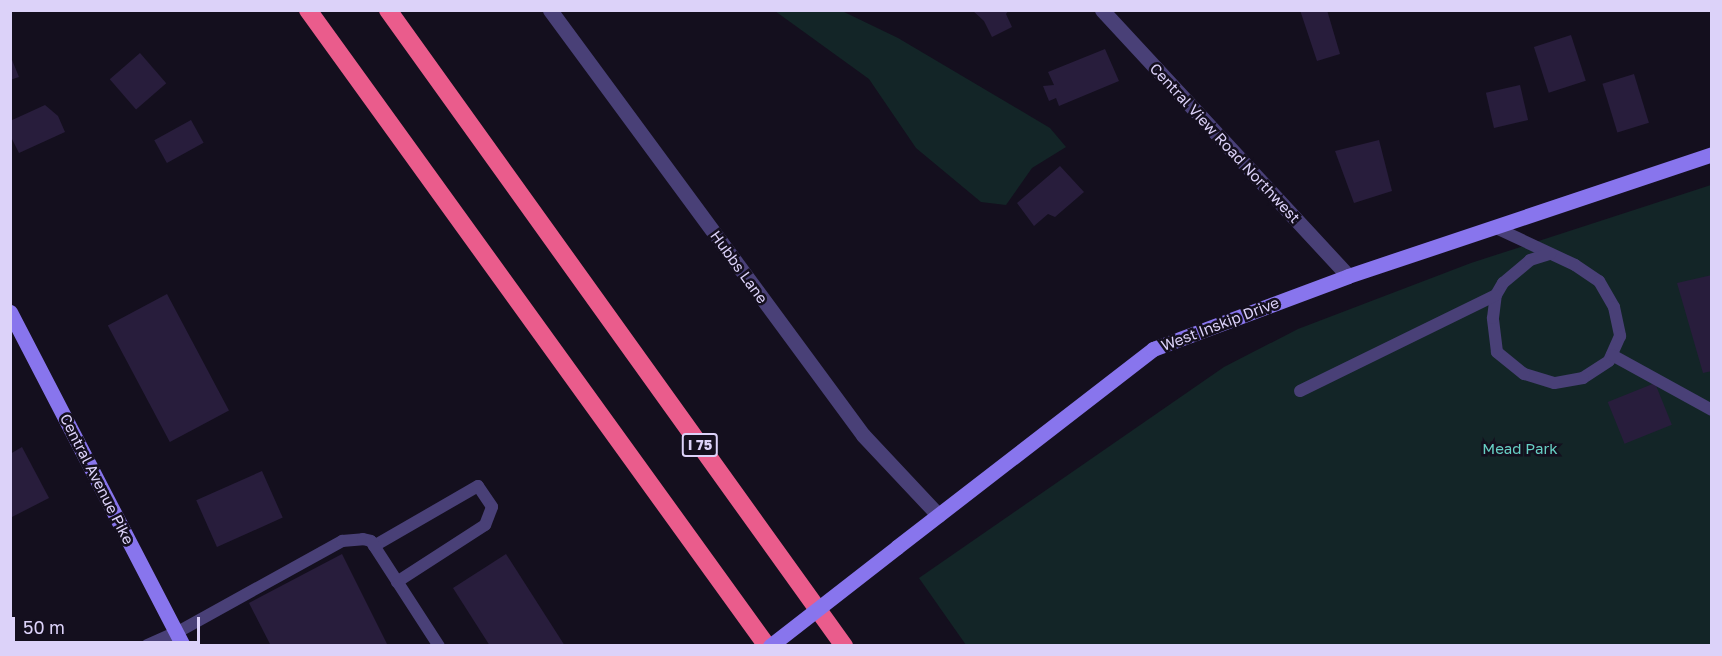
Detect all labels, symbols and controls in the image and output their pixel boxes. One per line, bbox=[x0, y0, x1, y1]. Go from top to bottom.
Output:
street label: Central View Road Northwest bbox=[1146, 59, 1304, 227]
street label: Hubbs Lane bbox=[707, 227, 771, 307]
street label: West Inskip Drive bbox=[1159, 293, 1281, 355]
street label: Central Avenue Pike bbox=[56, 411, 138, 547]
road number: I 75 bbox=[680, 434, 720, 456]
park label: Mead Park bbox=[1482, 440, 1558, 458]
scale bar bbox=[15, 605, 202, 643]
text: 50 m bbox=[23, 616, 65, 638]

